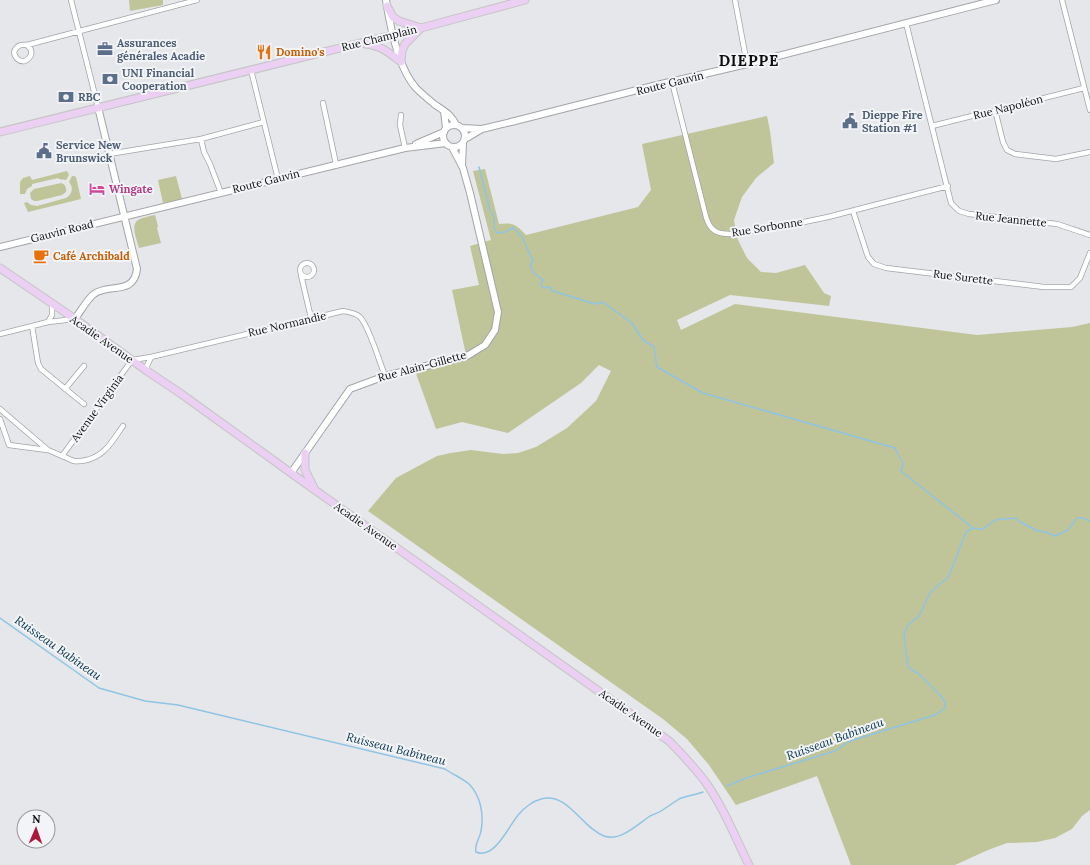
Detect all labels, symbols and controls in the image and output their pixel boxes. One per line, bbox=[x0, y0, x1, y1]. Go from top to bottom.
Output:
street label: Rue Champlain bbox=[340, 22, 418, 54]
place label: Assurances générales Acadie bbox=[117, 36, 205, 63]
office icon: Assurances générales Acadie bbox=[96, 40, 114, 58]
restaurant icon: Domino's bbox=[255, 43, 273, 61]
place label: Domino's bbox=[276, 45, 325, 59]
district label: DIEPPE bbox=[719, 51, 779, 70]
place label: UNI Financial Cooperation bbox=[122, 66, 195, 93]
street label: Route Gauvin bbox=[635, 68, 705, 98]
bank icon: UNI Financial Cooperation bbox=[101, 70, 119, 88]
bank icon: RBC bbox=[57, 88, 75, 106]
place label: RBC bbox=[78, 90, 101, 104]
street label: Rue Napoléon bbox=[972, 92, 1045, 122]
place label: Dieppe Fire Station #1 bbox=[862, 108, 923, 135]
public building icon: Dieppe Fire Station #1 bbox=[841, 112, 859, 130]
place label: Service New Brunswick bbox=[56, 138, 121, 165]
public building icon: Service New Brunswick bbox=[35, 142, 53, 160]
street label: Route Gauvin bbox=[231, 166, 301, 196]
hotel icon: Wingate bbox=[88, 180, 106, 198]
place label: Wingate bbox=[109, 182, 153, 196]
street label: Rue Jeannette bbox=[975, 208, 1047, 230]
street label: Rue Sorbonne bbox=[730, 214, 804, 240]
street label: Gauvin Road bbox=[29, 216, 95, 246]
cafe icon: Café Archibald bbox=[32, 247, 50, 265]
place label: Café Archibald bbox=[53, 249, 130, 263]
street label: Rue Surette bbox=[932, 266, 994, 288]
street label: Rue Normandie bbox=[247, 308, 327, 340]
street label: Acadie Avenue bbox=[67, 311, 136, 366]
street label: Rue Alain-Gillette bbox=[376, 347, 468, 385]
street label: Avenue Virginia bbox=[67, 371, 126, 445]
street label: Acadie Avenue bbox=[331, 498, 400, 553]
water label: Ruisseau Babineau bbox=[12, 612, 105, 684]
street label: Acadie Avenue bbox=[596, 685, 665, 740]
water label: Ruisseau Babineau bbox=[784, 714, 886, 763]
water label: Ruisseau Babineau bbox=[345, 729, 448, 768]
north arrow bbox=[16, 809, 56, 849]
text: N bbox=[32, 812, 41, 826]

